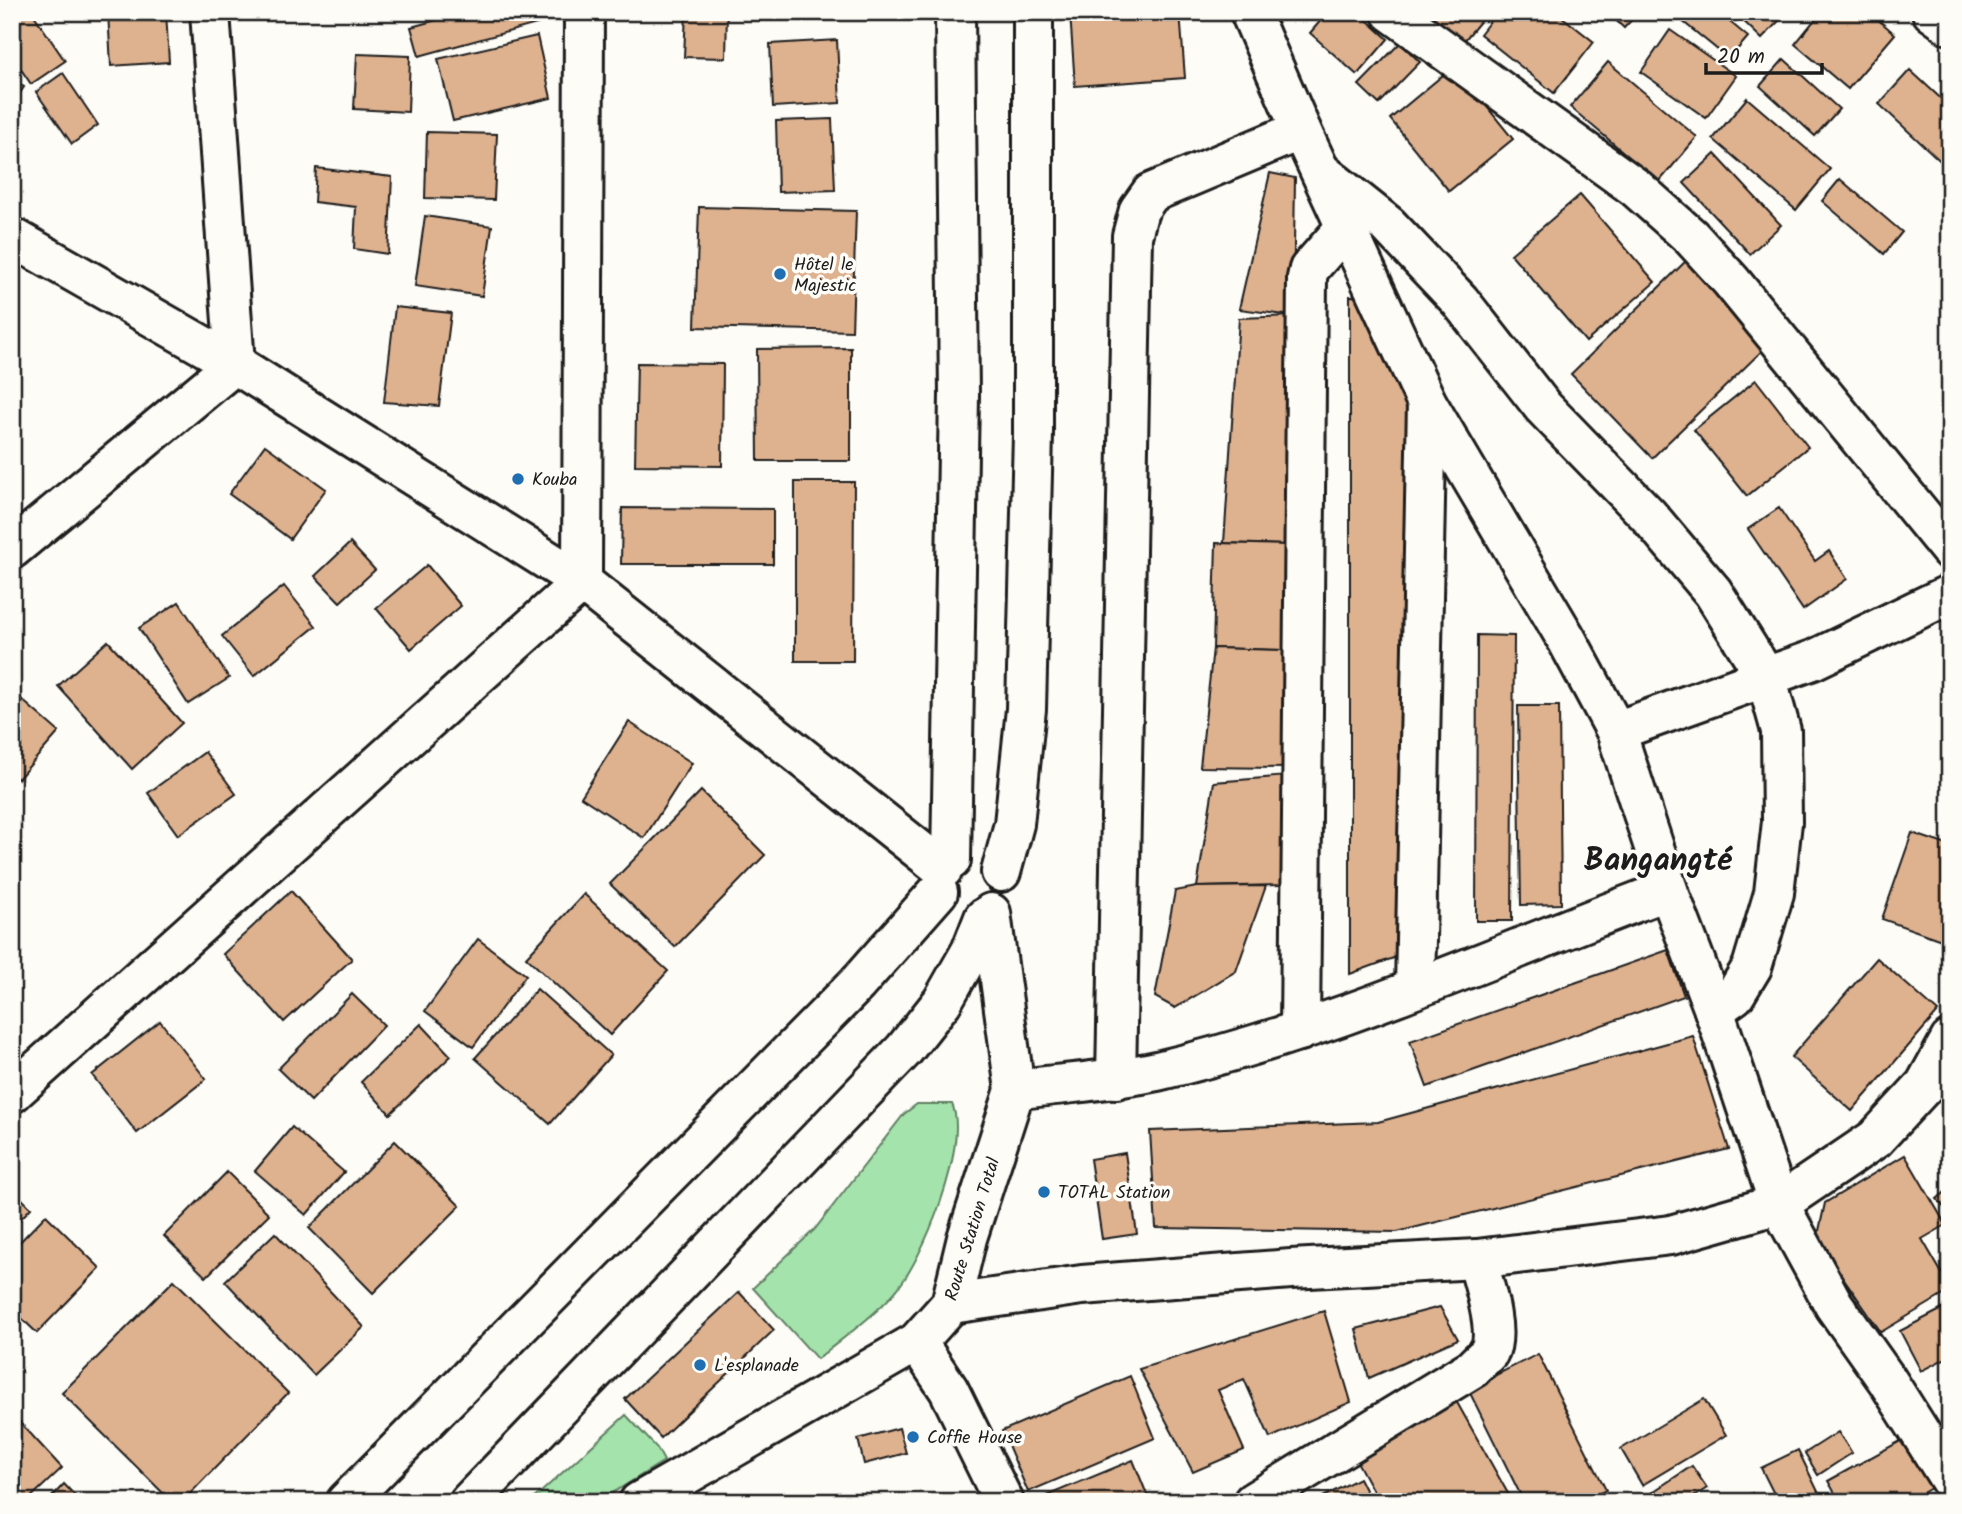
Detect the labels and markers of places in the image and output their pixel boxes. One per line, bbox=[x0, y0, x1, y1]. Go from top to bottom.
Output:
place label: Hôtel le Majestic bbox=[794, 251, 856, 301]
marker: Hôtel le Majestic bbox=[772, 266, 788, 282]
place label: Kouba bbox=[532, 466, 577, 495]
marker: Kouba bbox=[510, 471, 526, 487]
place label: TOTAL Station bbox=[1058, 1179, 1170, 1208]
marker: TOTAL Station bbox=[1036, 1184, 1052, 1200]
place label: L'esplanade bbox=[714, 1352, 799, 1381]
marker: L'esplanade bbox=[692, 1357, 708, 1373]
place label: Coffie House bbox=[927, 1424, 1022, 1453]
marker: Coffie House bbox=[905, 1429, 921, 1445]

